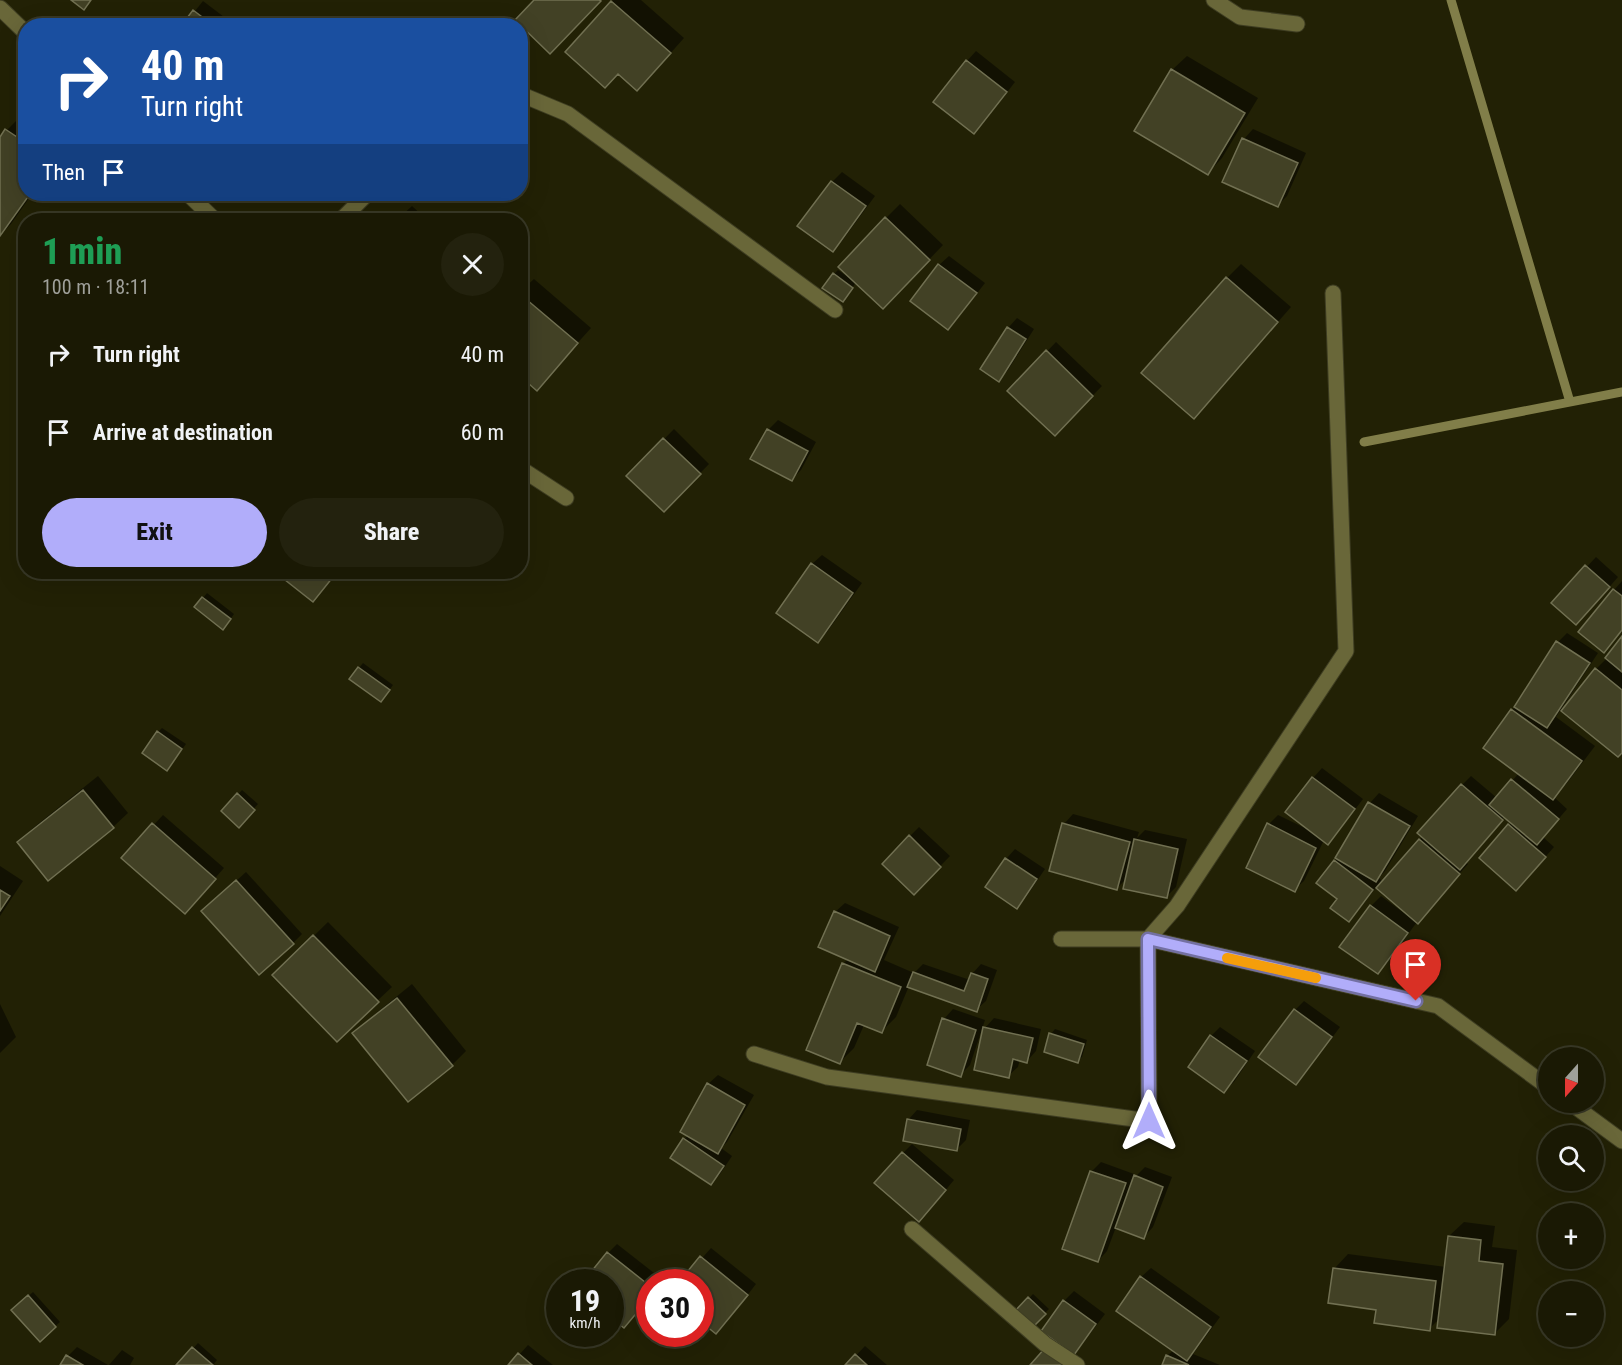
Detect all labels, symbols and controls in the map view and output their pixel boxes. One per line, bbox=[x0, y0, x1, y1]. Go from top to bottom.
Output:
text: 40 m bbox=[141, 41, 224, 90]
icon: right bbox=[42, 42, 120, 120]
text: Turn right bbox=[141, 91, 243, 123]
icon: arrive bbox=[97, 156, 130, 189]
text: Then bbox=[42, 160, 85, 185]
text: 1 min bbox=[42, 231, 122, 273]
button: close bbox=[441, 233, 504, 296]
text: 100 m · 18:11 bbox=[42, 275, 149, 299]
icon: right bbox=[42, 338, 75, 371]
text: Turn right bbox=[93, 342, 180, 367]
text: 40 m bbox=[461, 342, 504, 367]
icon: arrive bbox=[42, 416, 75, 449]
text: Arrive at destination bbox=[93, 420, 273, 445]
text: 60 m bbox=[461, 420, 504, 445]
button: Exit bbox=[42, 498, 267, 567]
button: Share bbox=[279, 498, 504, 567]
pin bbox=[1390, 939, 1441, 1001]
icon: arrive bbox=[1399, 948, 1432, 981]
north arrow bbox=[1538, 1047, 1604, 1113]
map controls bbox=[1538, 1047, 1604, 1347]
position arrow bbox=[1117, 1089, 1181, 1153]
button: search bbox=[1538, 1125, 1604, 1191]
button: + bbox=[1538, 1203, 1604, 1269]
speed limit sign: 30 bbox=[636, 1269, 714, 1347]
button: − bbox=[1538, 1281, 1604, 1347]
text: 19 bbox=[570, 1283, 600, 1318]
text: km/h bbox=[570, 1314, 600, 1332]

